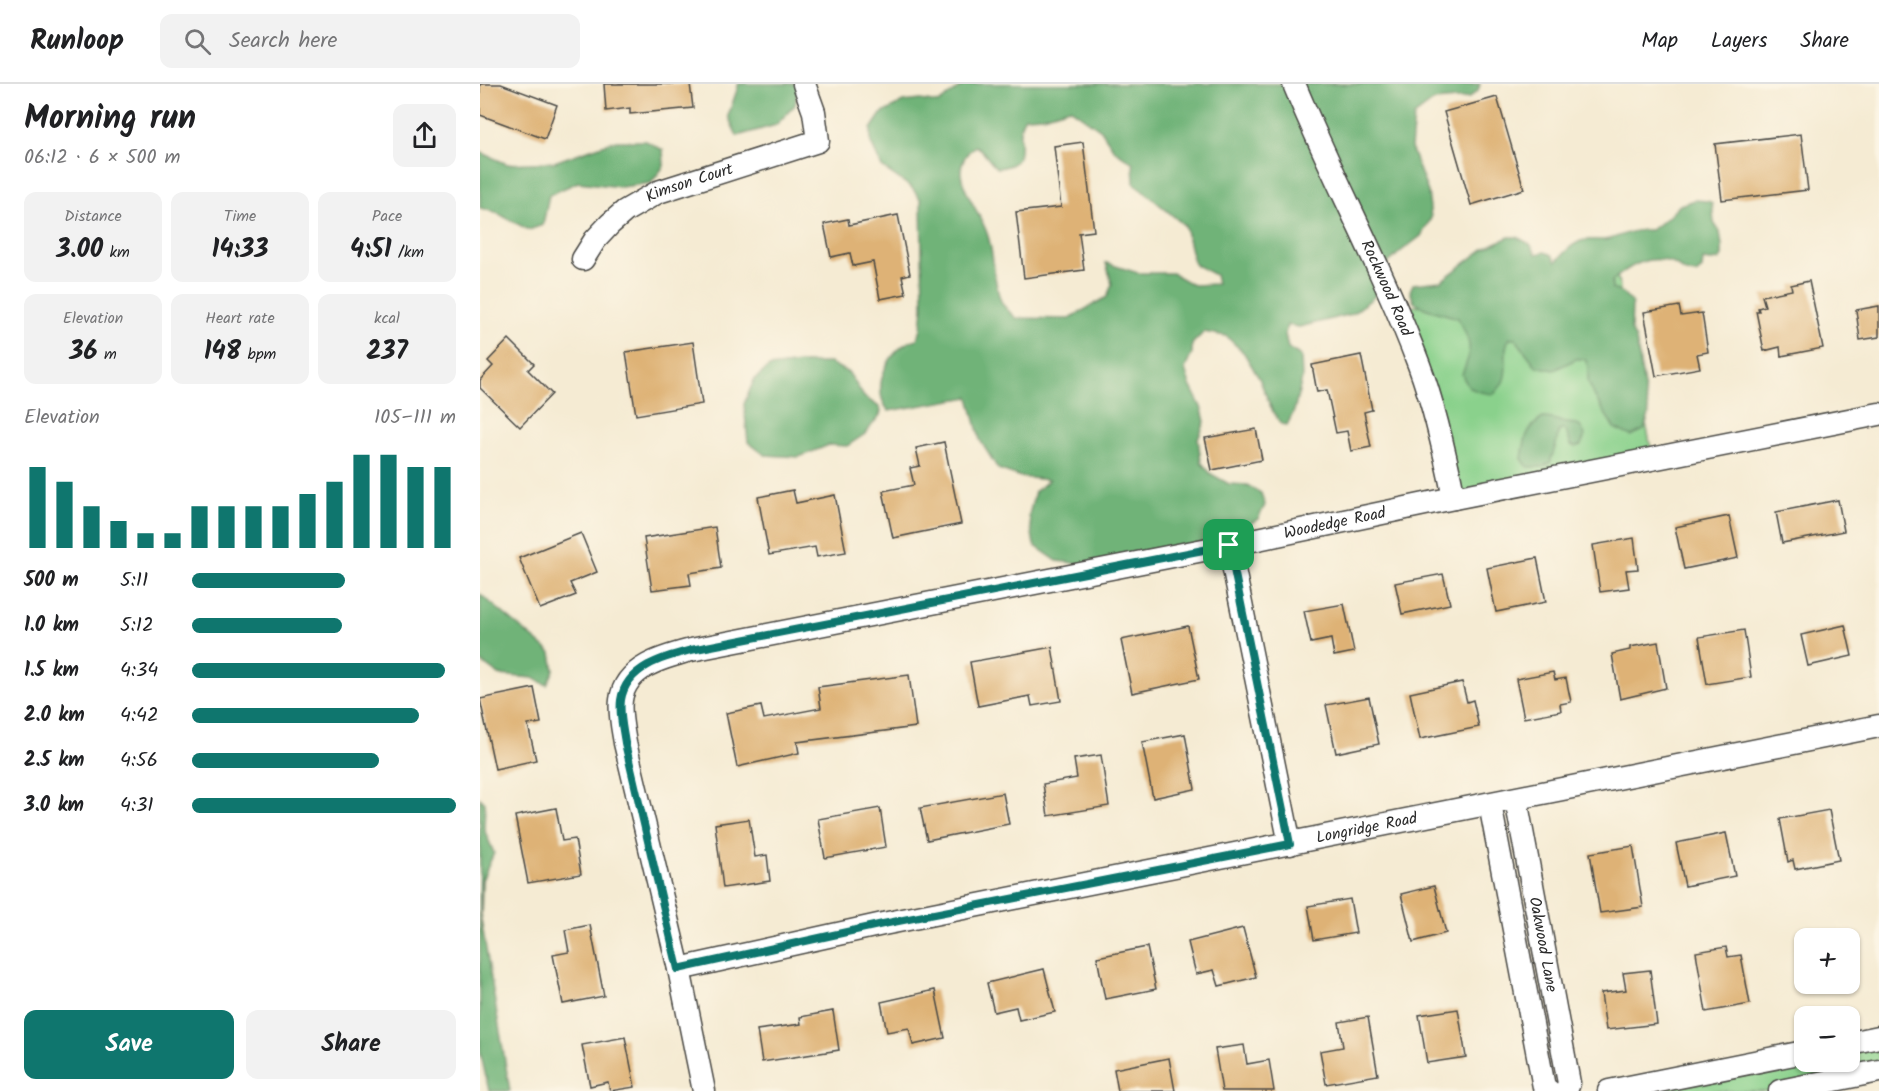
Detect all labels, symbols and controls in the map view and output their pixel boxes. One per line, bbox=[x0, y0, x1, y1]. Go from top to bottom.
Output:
search box bbox=[160, 14, 580, 68]
text: Runloop bbox=[30, 19, 124, 64]
text: Search here bbox=[229, 24, 337, 59]
icon: search bbox=[181, 25, 214, 58]
text: Map bbox=[1641, 25, 1678, 58]
text: Layers bbox=[1711, 25, 1767, 58]
text: Share bbox=[1800, 25, 1849, 58]
text: Morning run bbox=[24, 93, 196, 146]
button: share bbox=[393, 104, 456, 167]
text: 06:12 · 6 × 500 m bbox=[24, 142, 180, 174]
street label: Kimson Court bbox=[641, 156, 737, 209]
text: Distance bbox=[64, 204, 122, 229]
text: Time bbox=[224, 204, 256, 229]
text: Pace bbox=[372, 204, 402, 229]
text: 3.00 bbox=[56, 229, 103, 271]
text: 14:33 bbox=[212, 229, 268, 271]
text: 4:51 bbox=[350, 229, 392, 271]
street label: Rockwood Road bbox=[1354, 236, 1419, 341]
text: km bbox=[103, 240, 130, 265]
text: /km bbox=[392, 240, 424, 265]
text: Elevation bbox=[63, 306, 123, 331]
text: Heart rate bbox=[205, 306, 275, 331]
text: kcal bbox=[374, 306, 400, 331]
text: 36 bbox=[69, 331, 98, 373]
text: 148 bbox=[204, 331, 241, 373]
text: 237 bbox=[366, 331, 408, 373]
text: m bbox=[98, 342, 117, 367]
text: bpm bbox=[241, 342, 276, 367]
text: Elevation bbox=[24, 402, 100, 434]
text: 105–111 m bbox=[374, 402, 456, 434]
street label: Woodedge Road bbox=[1281, 500, 1389, 546]
pin bbox=[1203, 519, 1254, 570]
icon: arrive bbox=[1212, 528, 1245, 561]
text: 500 m bbox=[24, 565, 79, 597]
text: 5:11 bbox=[120, 565, 148, 597]
text: 1.0 km bbox=[24, 610, 79, 642]
text: 5:12 bbox=[120, 610, 154, 642]
text: 1.5 km bbox=[24, 655, 79, 687]
text: 4:34 bbox=[120, 655, 158, 687]
text: 2.0 km bbox=[24, 700, 85, 732]
text: 4:42 bbox=[120, 700, 159, 732]
text: 2.5 km bbox=[24, 745, 84, 777]
text: 4:56 bbox=[120, 745, 158, 777]
text: 3.0 km bbox=[24, 790, 84, 822]
text: 4:31 bbox=[120, 790, 154, 822]
street label: Longridge Road bbox=[1314, 805, 1420, 850]
street label: Oakwood Lane bbox=[1522, 895, 1564, 994]
map controls bbox=[1794, 928, 1860, 1072]
button: + bbox=[1794, 928, 1860, 994]
button: − bbox=[1794, 1006, 1860, 1072]
button: Save bbox=[24, 1010, 234, 1079]
button: Share bbox=[246, 1010, 456, 1079]

